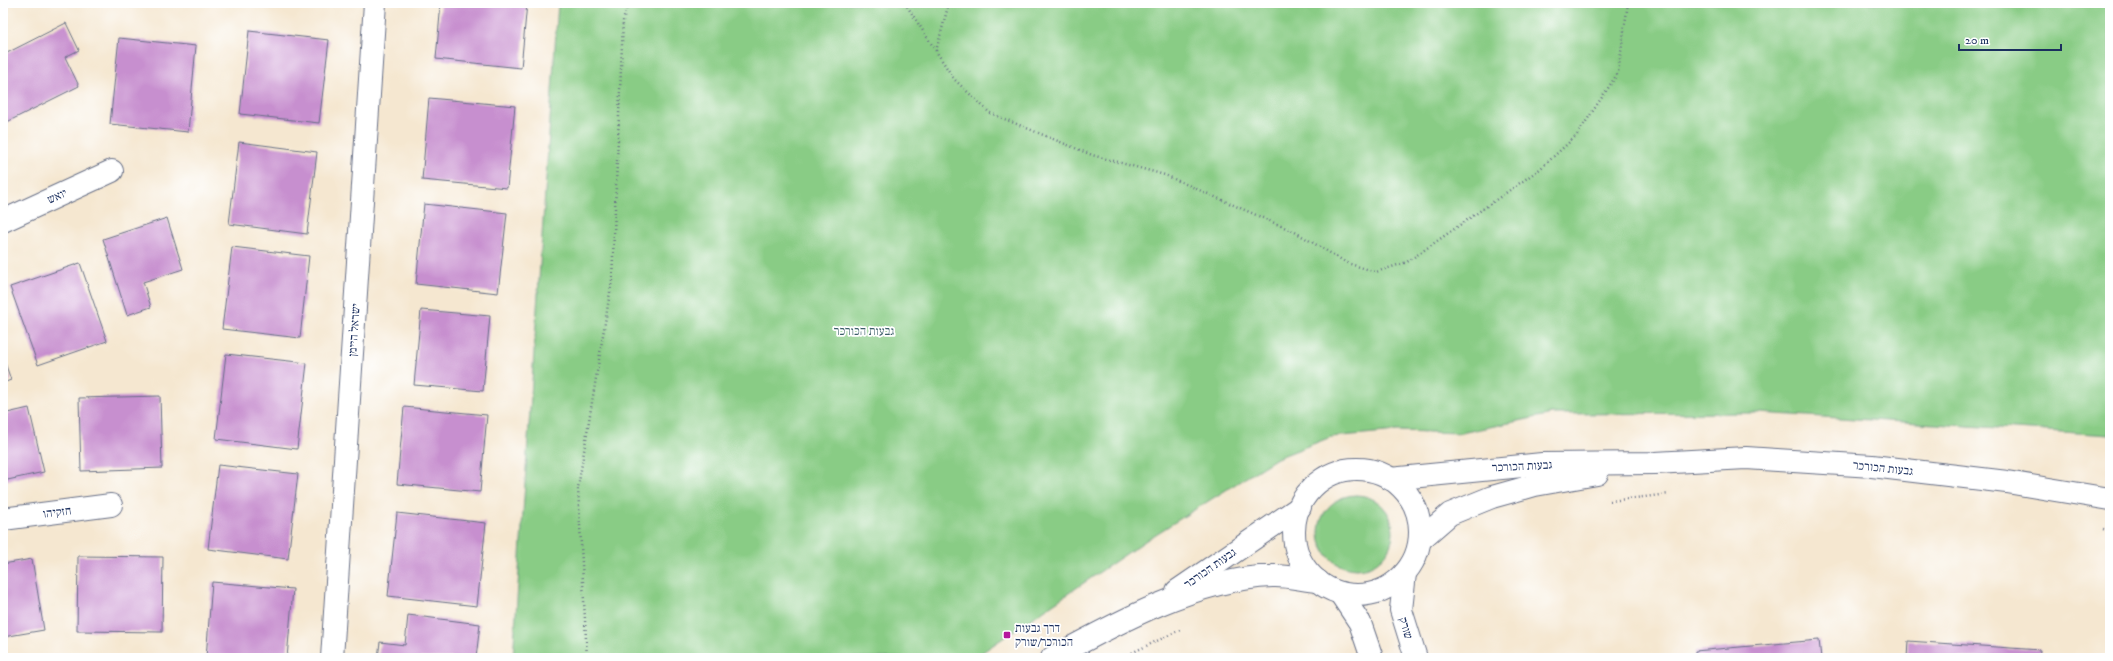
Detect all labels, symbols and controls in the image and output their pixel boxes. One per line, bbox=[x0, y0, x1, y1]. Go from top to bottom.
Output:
scale bar bbox=[1959, 26, 2061, 52]
text: 20 m bbox=[1965, 33, 1989, 48]
street label: יואש bbox=[45, 185, 69, 207]
street label: ישראל היימן bbox=[345, 303, 364, 357]
park label: גבעות הכורכר bbox=[834, 324, 894, 339]
street label: גבעות הכורכר bbox=[1491, 457, 1553, 476]
street label: גבעות הכורכר bbox=[1852, 458, 1914, 479]
street label: חזקיהו bbox=[42, 503, 72, 522]
street label: גבעות הכורכר bbox=[1181, 545, 1239, 592]
street label: שורק bbox=[1395, 615, 1416, 641]
place label: דרך גבעות הכורכר/שורק bbox=[1015, 621, 1073, 650]
marker: דרך גבעות הכורכר/שורק bbox=[1002, 630, 1012, 640]

